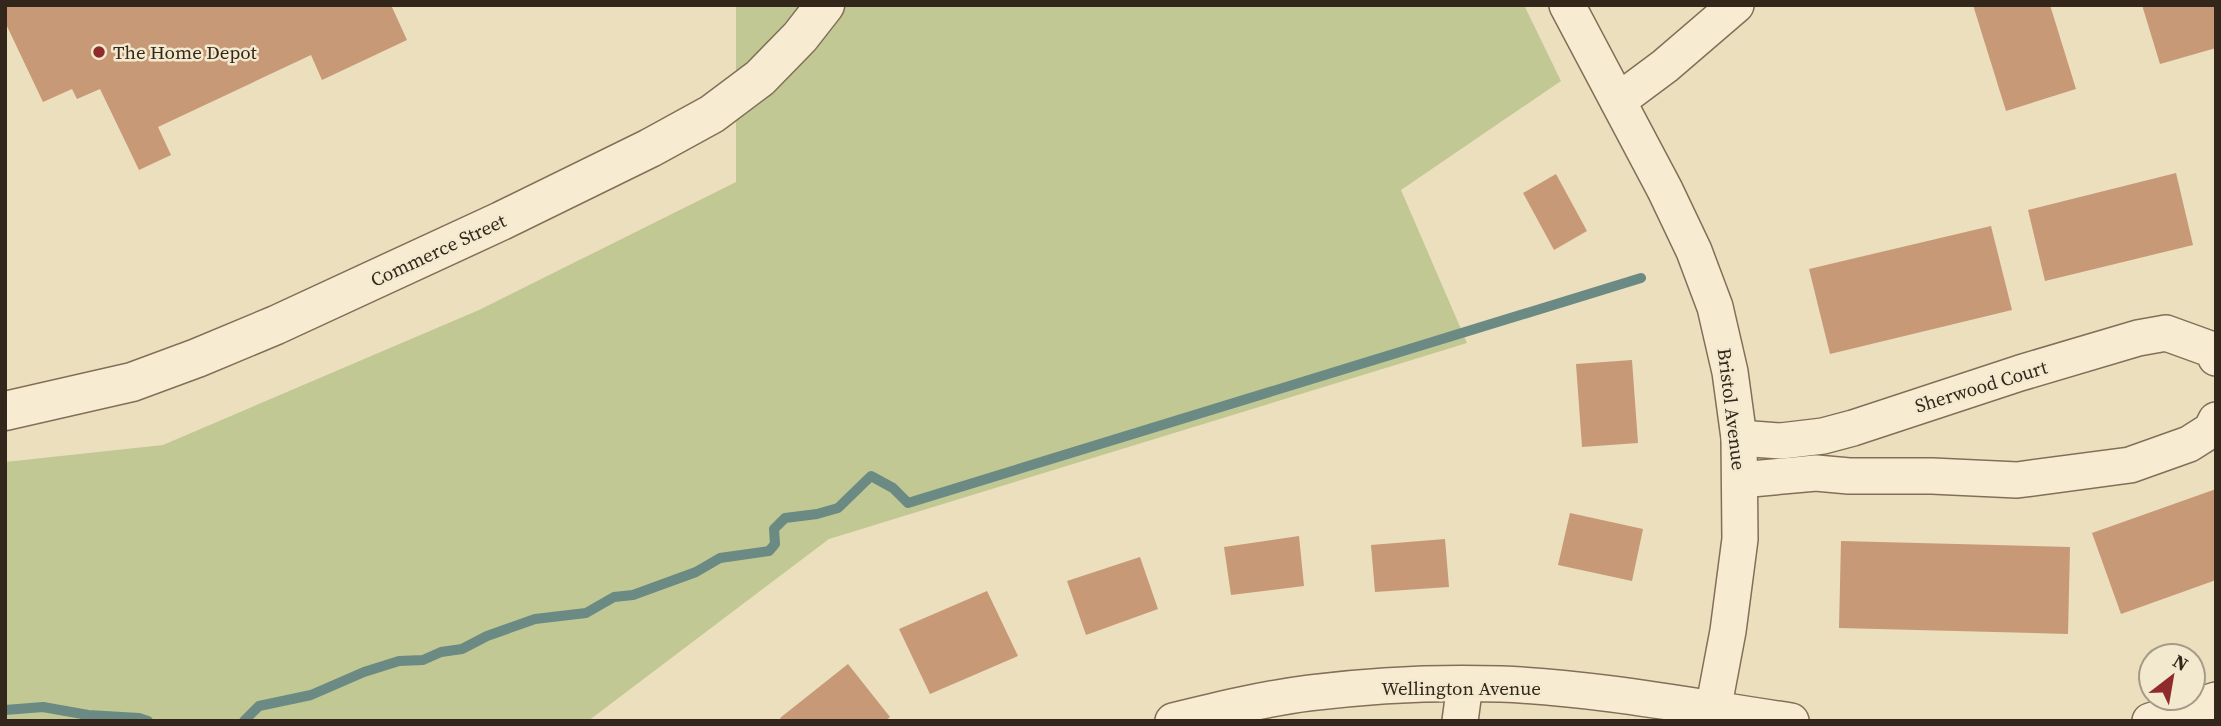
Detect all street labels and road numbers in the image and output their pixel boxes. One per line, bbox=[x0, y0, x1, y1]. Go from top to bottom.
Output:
street label: Commerce Street bbox=[366, 207, 511, 293]
street label: Bristol Avenue bbox=[1712, 346, 1752, 472]
street label: Sherwood Court bbox=[1912, 353, 2051, 418]
street label: Wellington Avenue bbox=[1381, 675, 1541, 701]

